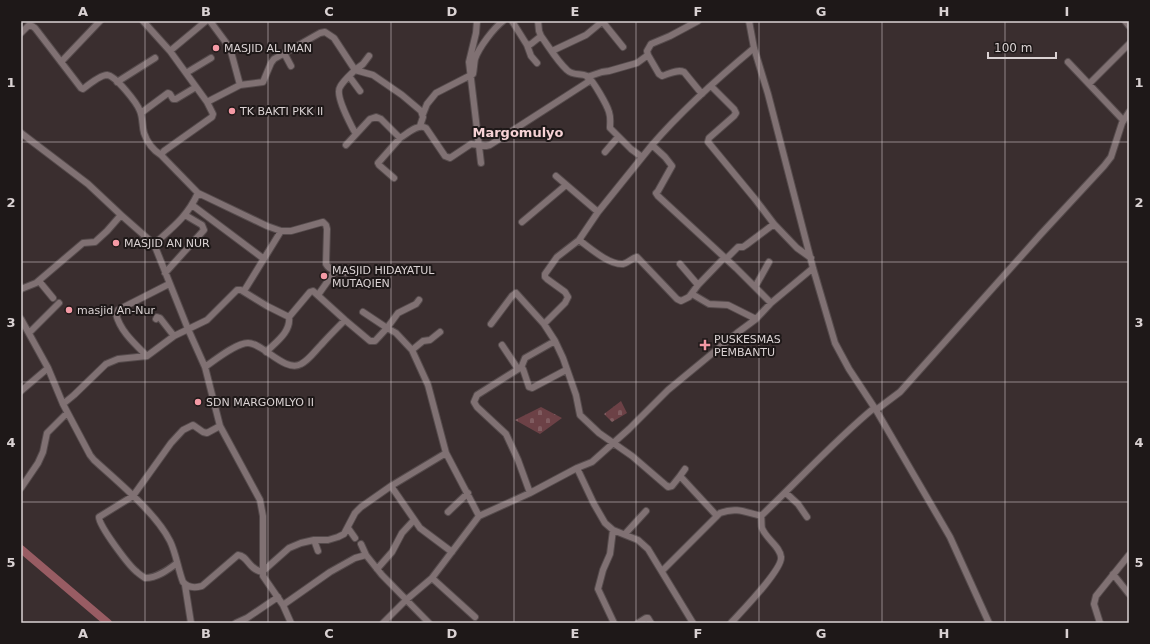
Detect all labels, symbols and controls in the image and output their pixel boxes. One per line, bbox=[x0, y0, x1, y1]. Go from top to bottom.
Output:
text: A bbox=[78, 4, 88, 19]
text: B bbox=[201, 4, 211, 19]
text: C bbox=[324, 4, 334, 19]
text: D bbox=[447, 4, 458, 19]
text: E bbox=[571, 4, 579, 19]
text: F bbox=[694, 4, 702, 19]
text: G bbox=[816, 4, 826, 19]
text: H bbox=[939, 4, 949, 19]
text: I bbox=[1065, 4, 1069, 19]
scale bar bbox=[988, 34, 1056, 60]
text: 100 m bbox=[994, 41, 1032, 55]
place label: MASJID AL IMAN bbox=[224, 42, 312, 55]
marker: MASJID AL IMAN bbox=[211, 43, 221, 53]
text: 1 bbox=[6, 75, 16, 90]
text: 1 bbox=[1134, 75, 1144, 90]
place label: TK BAKTI PKK II bbox=[239, 105, 323, 118]
marker: TK BAKTI PKK II bbox=[227, 106, 237, 116]
district label: Margomulyo bbox=[472, 125, 564, 140]
text: 2 bbox=[6, 195, 16, 210]
text: 2 bbox=[1134, 195, 1144, 210]
place label: MASJID AN NUR bbox=[124, 237, 210, 250]
marker: MASJID AN NUR bbox=[111, 238, 121, 248]
place label: MASJID HIDAYATUL MUTAQIEN bbox=[332, 264, 435, 290]
marker: MASJID HIDAYATUL MUTAQIEN bbox=[319, 271, 329, 281]
place label: masjid An-Nur bbox=[77, 304, 155, 317]
marker: masjid An-Nur bbox=[64, 305, 74, 315]
text: 3 bbox=[6, 315, 16, 330]
text: 3 bbox=[1134, 315, 1144, 330]
place label: PUSKESMAS PEMBANTU bbox=[714, 333, 781, 359]
marker: PUSKESMAS PEMBANTU bbox=[699, 339, 711, 351]
place label: SDN MARGOMLYO II bbox=[206, 396, 314, 409]
marker: SDN MARGOMLYO II bbox=[193, 397, 203, 407]
text: 4 bbox=[6, 435, 16, 450]
text: 4 bbox=[1134, 435, 1144, 450]
text: 5 bbox=[6, 555, 16, 570]
text: 5 bbox=[1134, 555, 1144, 570]
text: A bbox=[78, 626, 88, 641]
text: B bbox=[201, 626, 211, 641]
text: C bbox=[324, 626, 334, 641]
text: D bbox=[447, 626, 458, 641]
text: E bbox=[571, 626, 579, 641]
text: F bbox=[694, 626, 702, 641]
text: G bbox=[816, 626, 826, 641]
text: H bbox=[939, 626, 949, 641]
text: I bbox=[1065, 626, 1069, 641]

